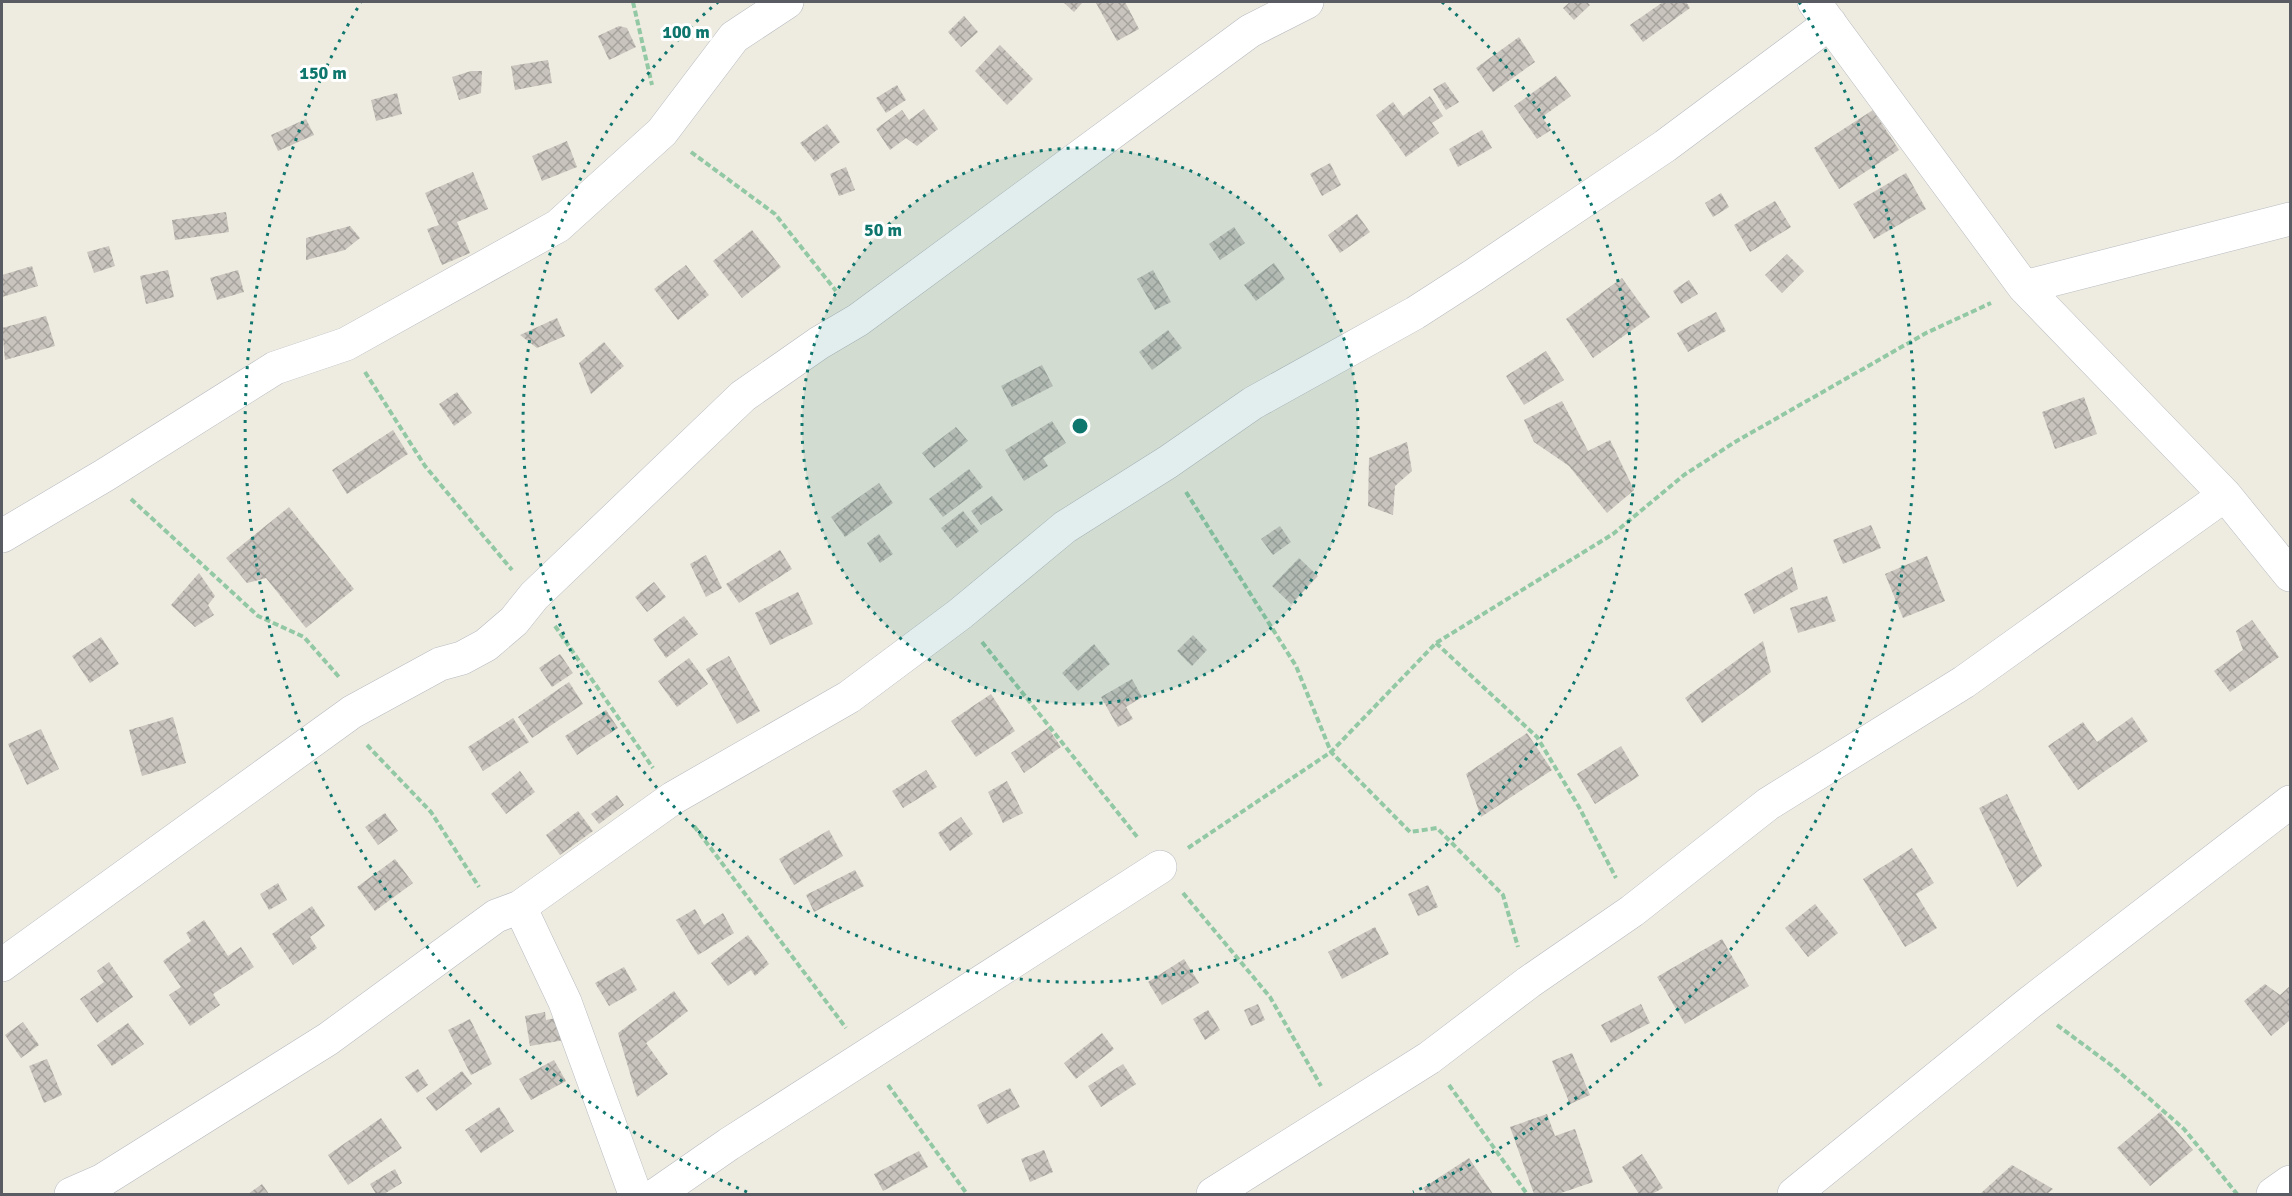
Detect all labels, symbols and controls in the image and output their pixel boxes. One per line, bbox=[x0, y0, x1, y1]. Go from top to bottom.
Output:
text: 100 m bbox=[662, 21, 710, 43]
text: 150 m bbox=[299, 62, 347, 84]
text: 50 m bbox=[864, 219, 902, 241]
centre of rings bbox=[1070, 416, 1090, 436]

